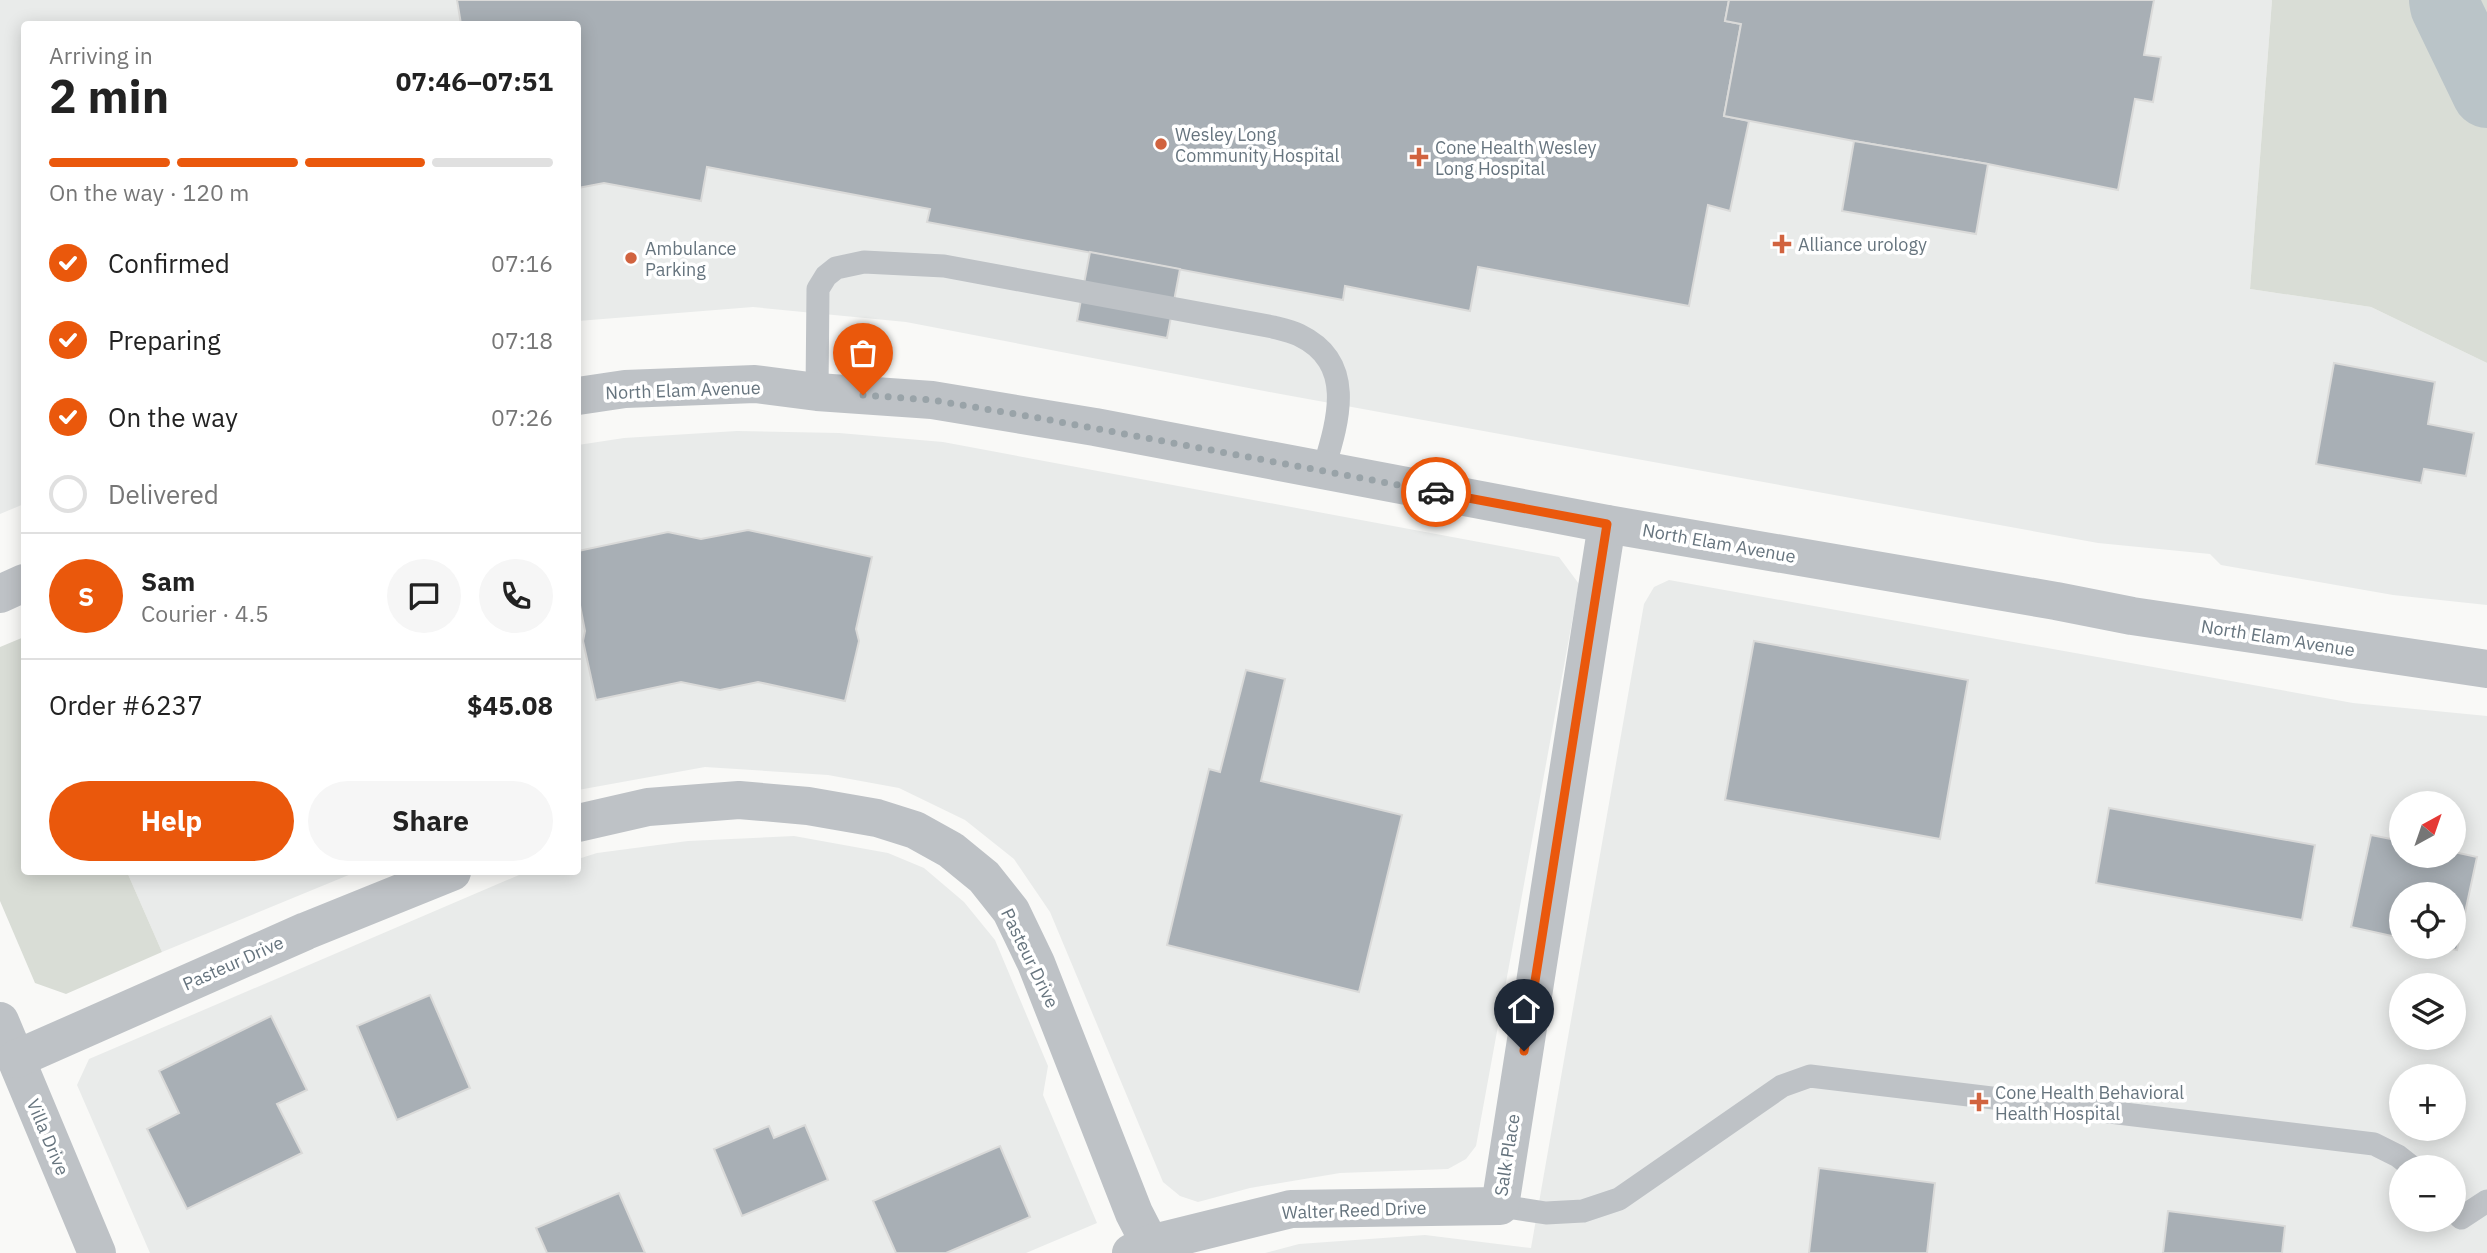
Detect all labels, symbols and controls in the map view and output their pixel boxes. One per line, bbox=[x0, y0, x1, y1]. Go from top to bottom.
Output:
text: Arriving in bbox=[49, 40, 153, 70]
text: 07:46–07:51 bbox=[396, 64, 553, 98]
text: 2 min bbox=[49, 66, 169, 126]
place label: Wesley Long Community Hospital bbox=[1175, 123, 1340, 167]
marker: Wesley Long Community Hospital bbox=[1153, 136, 1169, 152]
place label: Cone Health Wesley Long Hospital bbox=[1435, 136, 1597, 180]
marker: Cone Health Wesley Long Hospital bbox=[1409, 147, 1429, 167]
text: On the way · 120 m bbox=[49, 177, 249, 207]
place label: Alliance urology bbox=[1798, 233, 1927, 256]
marker: Alliance urology bbox=[1772, 234, 1792, 254]
place label: Ambulance Parking bbox=[645, 237, 737, 281]
icon: check bbox=[49, 244, 87, 282]
text: Confirmed bbox=[108, 246, 230, 280]
text: 07:16 bbox=[491, 248, 553, 278]
marker: Ambulance Parking bbox=[623, 250, 639, 266]
icon: check bbox=[49, 321, 87, 359]
text: Preparing bbox=[108, 323, 221, 357]
pin bbox=[833, 323, 893, 395]
text: 07:18 bbox=[491, 325, 553, 355]
icon: bag bbox=[844, 334, 882, 372]
street label: North Elam Avenue bbox=[605, 376, 761, 404]
icon: check bbox=[49, 398, 87, 436]
text: On the way bbox=[108, 400, 238, 434]
text: 07:26 bbox=[491, 402, 553, 432]
courier bbox=[1401, 457, 1471, 527]
icon: car bbox=[1417, 473, 1455, 511]
text: Delivered bbox=[108, 477, 219, 511]
street label: North Elam Avenue bbox=[1641, 518, 1798, 568]
button: chat bbox=[387, 559, 461, 633]
button: phone bbox=[479, 559, 553, 633]
text: Sam bbox=[141, 564, 195, 598]
text: S bbox=[78, 579, 94, 613]
text: Courier · 4.5 bbox=[141, 598, 269, 628]
street label: North Elam Avenue bbox=[2199, 614, 2357, 662]
text: Order #6237 bbox=[49, 688, 203, 722]
text: $45.08 bbox=[467, 688, 553, 722]
button: Help bbox=[49, 781, 294, 861]
button: Share bbox=[308, 781, 553, 861]
north arrow bbox=[2389, 791, 2466, 868]
map controls bbox=[2389, 791, 2466, 1232]
button: locate bbox=[2389, 882, 2466, 959]
street label: Pasteur Drive bbox=[996, 904, 1064, 1012]
street label: Pasteur Drive bbox=[179, 930, 287, 995]
button: layers bbox=[2389, 973, 2466, 1050]
pin bbox=[1494, 979, 1554, 1051]
icon: home bbox=[1505, 990, 1543, 1028]
button: + bbox=[2389, 1064, 2466, 1141]
place label: Cone Health Behavioral Health Hospital bbox=[1995, 1081, 2184, 1125]
marker: Cone Health Behavioral Health Hospital bbox=[1969, 1092, 1989, 1112]
street label: Villa Drive bbox=[22, 1095, 74, 1179]
street label: Salk Place bbox=[1489, 1112, 1525, 1198]
button: − bbox=[2389, 1155, 2466, 1232]
street label: Walter Reed Drive bbox=[1281, 1196, 1427, 1224]

